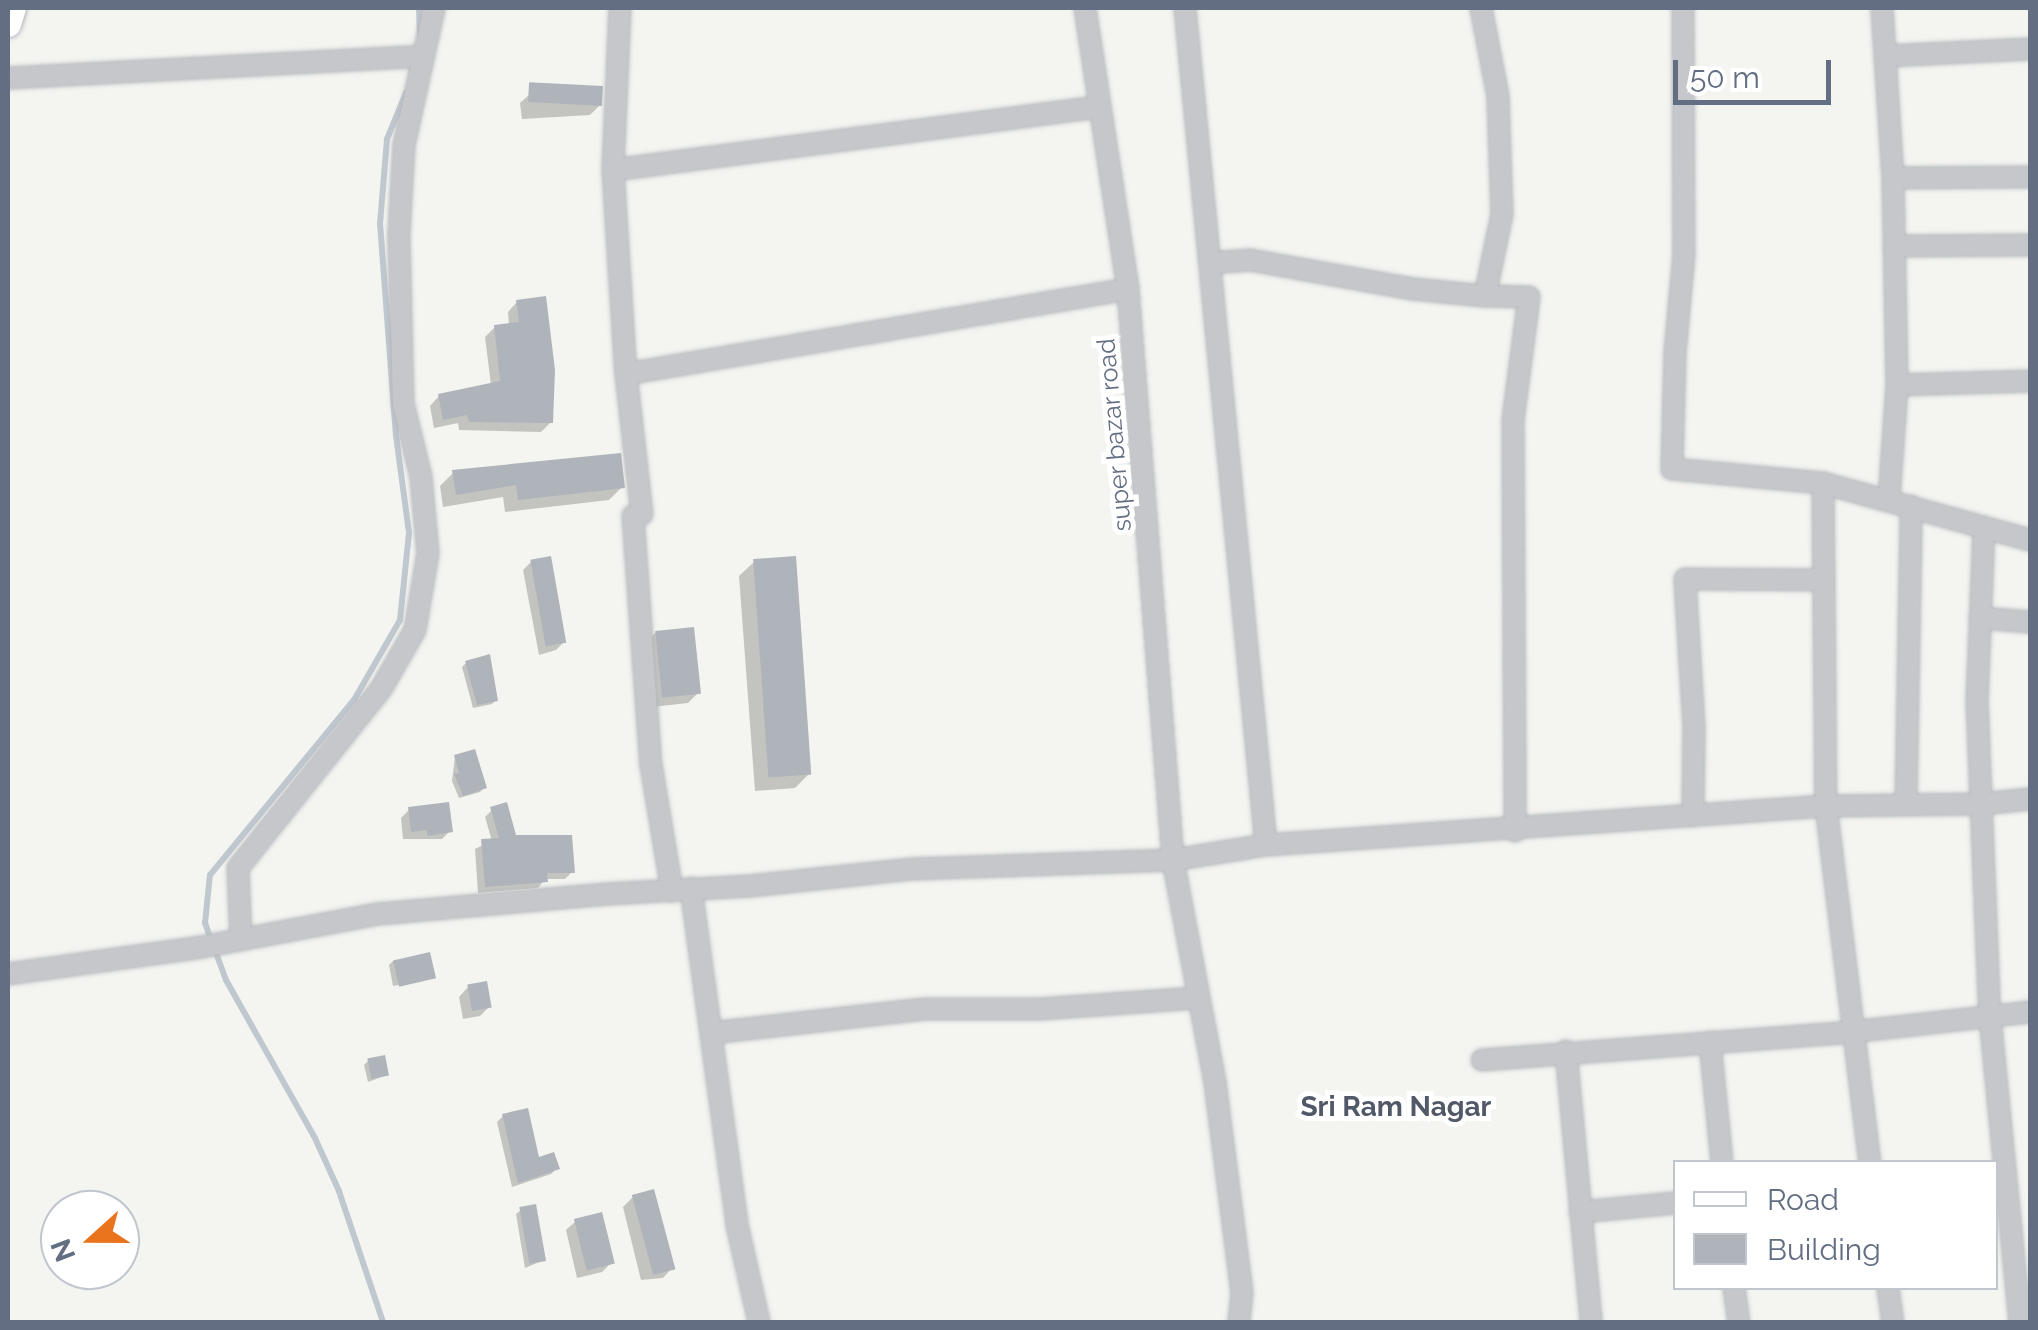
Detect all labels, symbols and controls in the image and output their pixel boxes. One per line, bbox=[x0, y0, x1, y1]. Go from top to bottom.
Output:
scale bar bbox=[1678, 40, 1836, 102]
text: 50 m bbox=[1690, 60, 1760, 95]
street label: super bazar road bbox=[1091, 337, 1137, 533]
district label: Sri Ram Nagar bbox=[1301, 1090, 1491, 1124]
legend bbox=[1673, 1160, 1998, 1290]
text: Road bbox=[1767, 1182, 1839, 1217]
north arrow bbox=[40, 1190, 140, 1290]
text: Building bbox=[1767, 1232, 1881, 1267]
text: N bbox=[44, 1234, 83, 1266]

